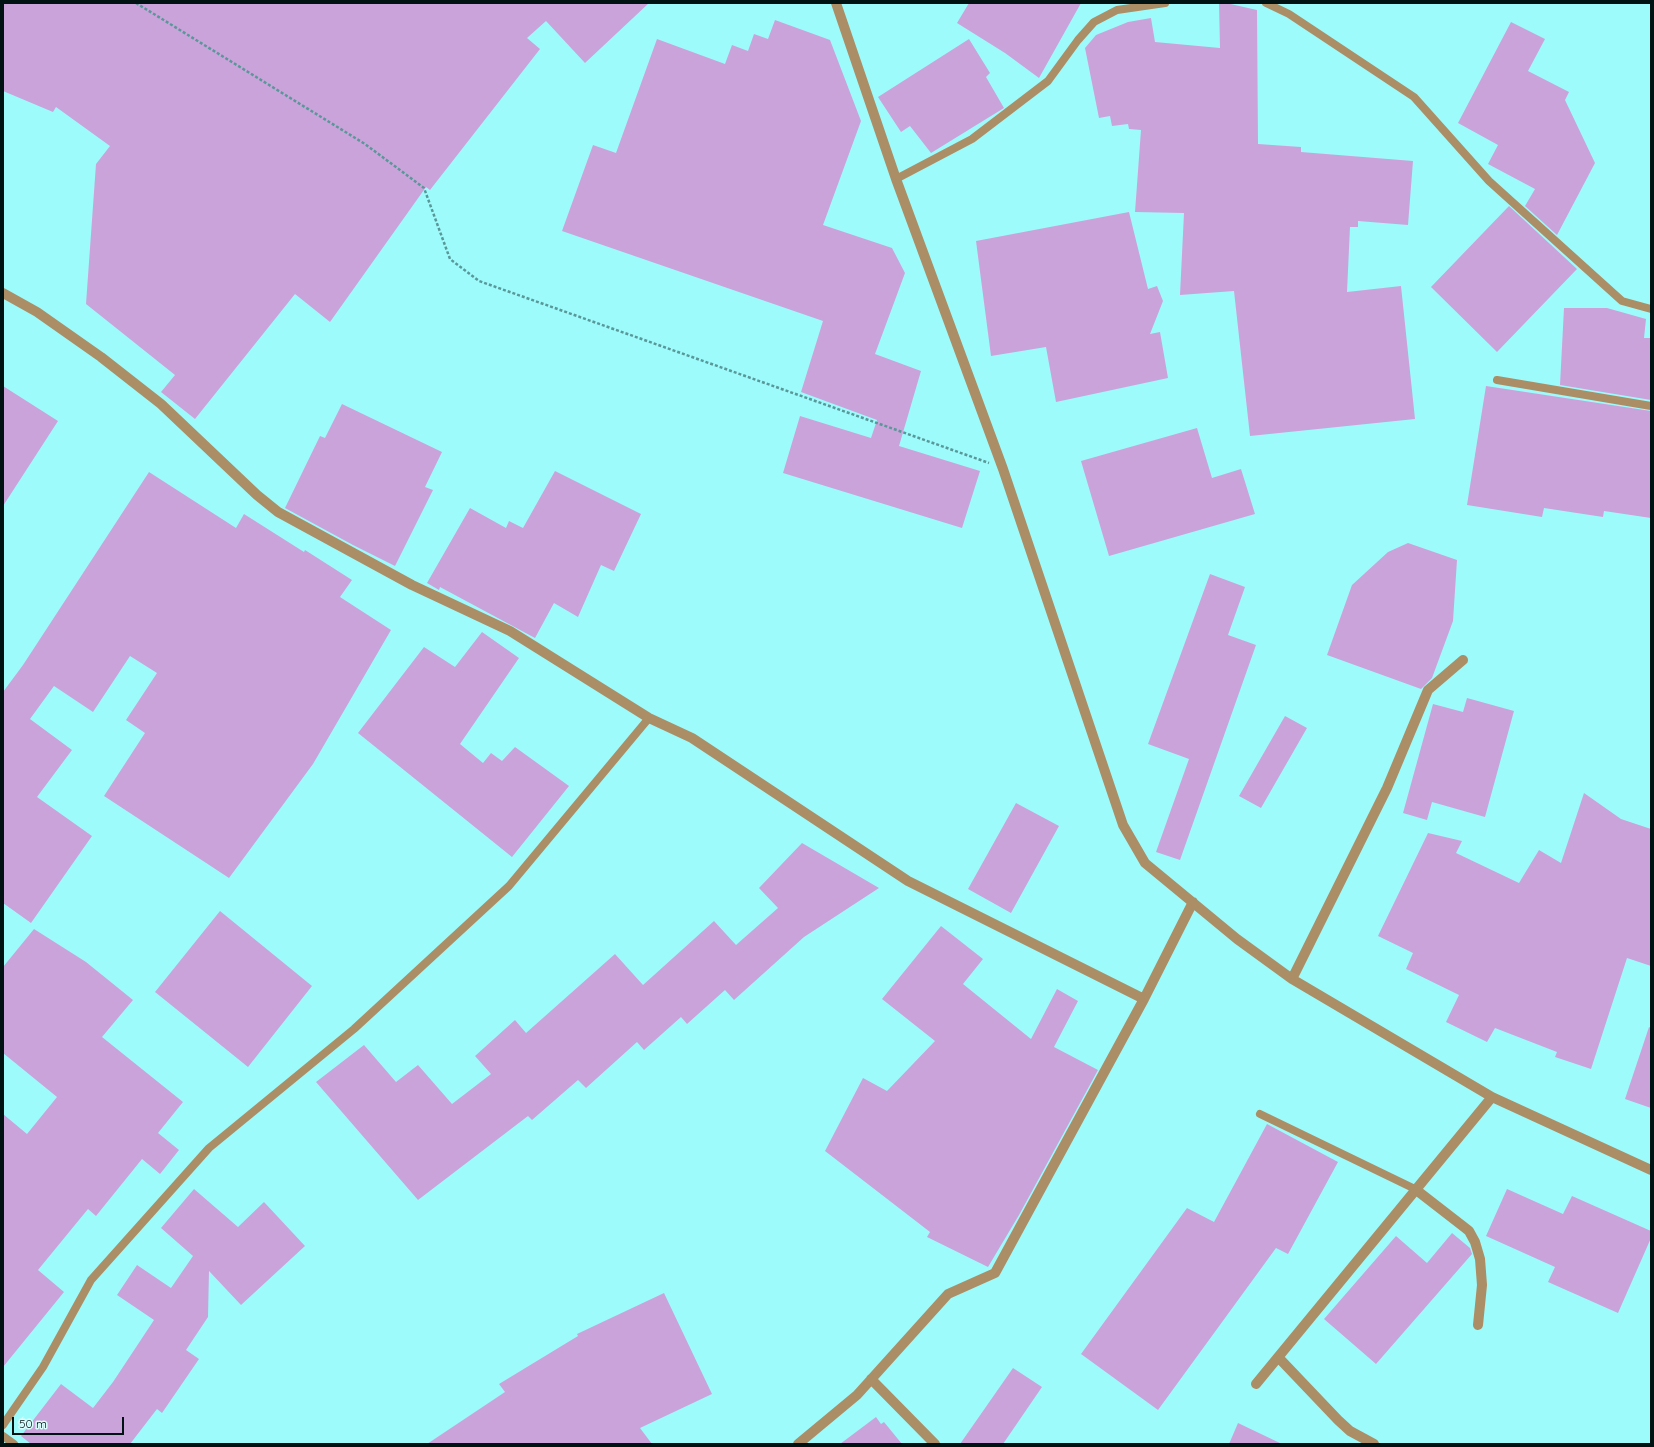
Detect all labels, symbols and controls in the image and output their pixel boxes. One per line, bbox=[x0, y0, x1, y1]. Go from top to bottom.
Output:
scale bar bbox=[14, 1409, 126, 1435]
text: 50 m bbox=[19, 1416, 47, 1431]

